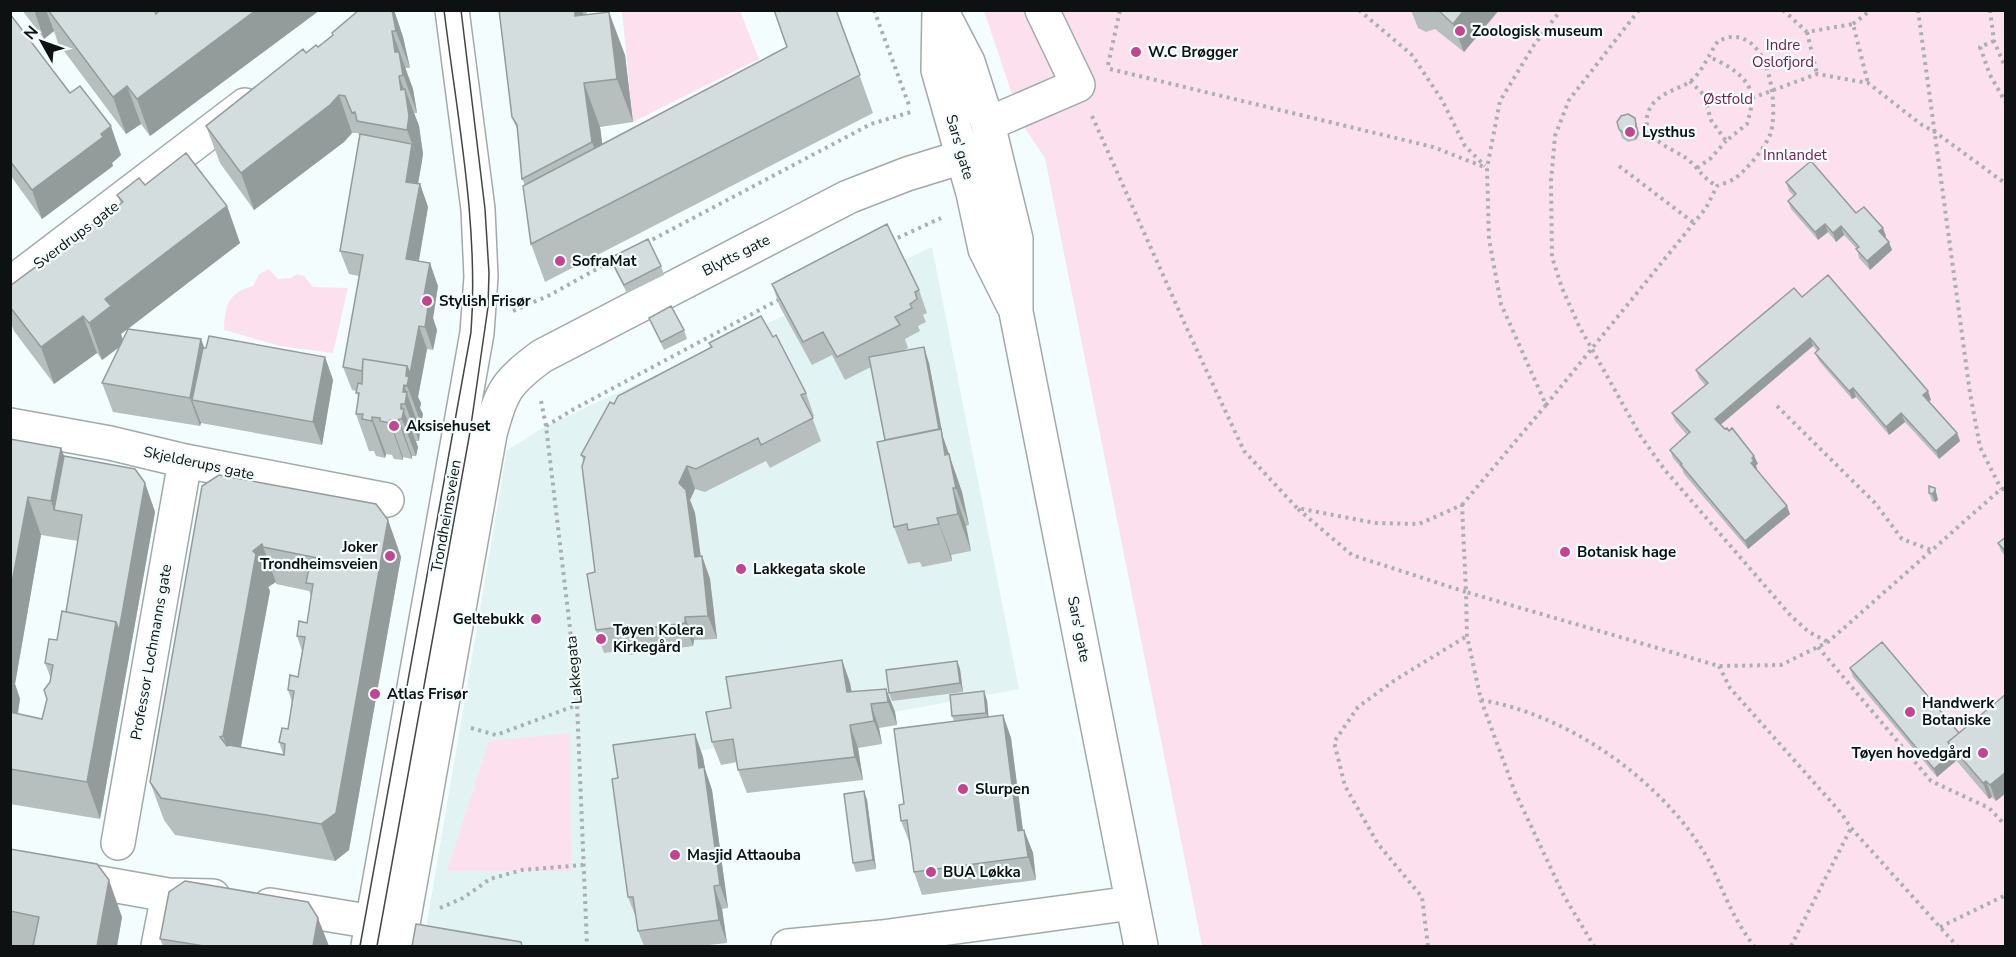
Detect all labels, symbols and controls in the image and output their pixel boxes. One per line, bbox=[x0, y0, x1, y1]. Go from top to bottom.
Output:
north arrow bbox=[12, 12, 72, 72]
text: N bbox=[19, 21, 44, 45]
place label: Zoologisk museum bbox=[1472, 21, 1603, 41]
marker: Zoologisk museum bbox=[1453, 24, 1467, 38]
park label: Indre Oslofjord bbox=[1752, 35, 1814, 72]
place label: W.C Brøgger bbox=[1148, 42, 1238, 62]
marker: W.C Brøgger bbox=[1129, 45, 1143, 59]
park label: Østfold bbox=[1703, 89, 1753, 109]
street label: Sars' gate bbox=[941, 112, 979, 182]
place label: Lysthus bbox=[1642, 122, 1695, 142]
marker: Lysthus bbox=[1623, 125, 1637, 139]
park label: Innlandet bbox=[1763, 145, 1828, 165]
street label: Sverdrups gate bbox=[29, 196, 123, 274]
street label: Blytts gate bbox=[699, 229, 773, 281]
place label: SofraMat bbox=[572, 251, 637, 271]
marker: SofraMat bbox=[553, 254, 567, 268]
place label: Stylish Frisør bbox=[439, 291, 531, 311]
marker: Stylish Frisør bbox=[420, 294, 434, 308]
place label: Aksisehuset bbox=[406, 416, 491, 436]
marker: Aksisehuset bbox=[387, 419, 401, 433]
street label: Skjelderups gate bbox=[142, 441, 256, 485]
street label: Trondheimsveien bbox=[426, 458, 466, 574]
place label: Joker Trondheimsveien bbox=[260, 537, 378, 574]
place label: Botanisk hage bbox=[1577, 542, 1676, 562]
marker: Botanisk hage bbox=[1558, 545, 1572, 559]
marker: Joker Trondheimsveien bbox=[383, 549, 397, 563]
place label: Lakkegata skole bbox=[753, 559, 866, 579]
street label: Professor Lochmanns gate bbox=[126, 562, 176, 742]
marker: Lakkegata skole bbox=[734, 562, 748, 576]
street label: Sars' gate bbox=[1063, 594, 1095, 664]
place label: Geltebukk bbox=[453, 609, 525, 629]
marker: Geltebukk bbox=[529, 612, 543, 626]
place label: Tøyen Kolera Kirkegård bbox=[613, 620, 704, 657]
marker: Tøyen Kolera Kirkegård bbox=[594, 632, 608, 646]
street label: Lakkegata bbox=[561, 635, 587, 705]
place label: Atlas Frisør bbox=[387, 684, 468, 704]
marker: Atlas Frisør bbox=[368, 687, 382, 701]
place label: Handwerk Botaniske bbox=[1922, 693, 1995, 730]
marker: Handwerk Botaniske bbox=[1903, 705, 1917, 719]
place label: Tøyen hovedgård bbox=[1851, 743, 1971, 763]
marker: Tøyen hovedgård bbox=[1976, 746, 1990, 760]
place label: Slurpen bbox=[975, 779, 1030, 799]
marker: Slurpen bbox=[956, 782, 970, 796]
place label: Masjid Attaouba bbox=[687, 845, 801, 865]
marker: Masjid Attaouba bbox=[668, 848, 682, 862]
place label: BUA Løkka bbox=[943, 862, 1021, 882]
marker: BUA Løkka bbox=[924, 865, 938, 879]

